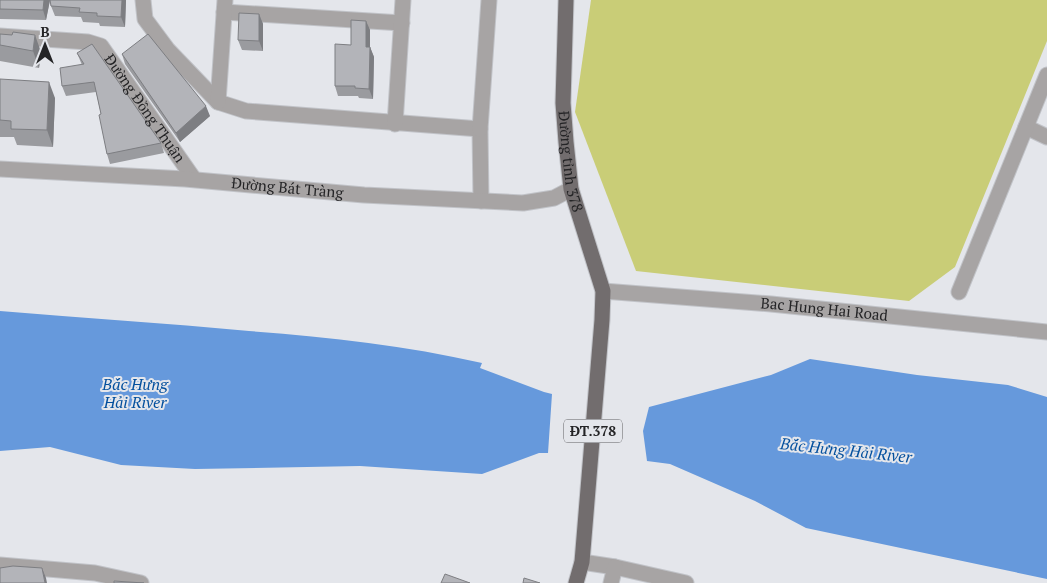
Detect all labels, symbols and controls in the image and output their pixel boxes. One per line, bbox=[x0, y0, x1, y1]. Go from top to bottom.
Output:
north arrow bbox=[20, 20, 70, 70]
text: B bbox=[40, 22, 50, 41]
street label: Đường Đồng Thuận bbox=[101, 50, 190, 166]
street label: Đường tỉnh 378 bbox=[555, 110, 589, 214]
street label: Đường Bát Tràng bbox=[231, 172, 345, 202]
street label: Bac Hung Hai Road bbox=[760, 292, 889, 325]
water label: Bắc Hưng Hải River bbox=[101, 373, 169, 413]
road number: ĐT.378 bbox=[564, 420, 622, 442]
water label: Bắc Hưng Hải River bbox=[778, 432, 914, 468]

